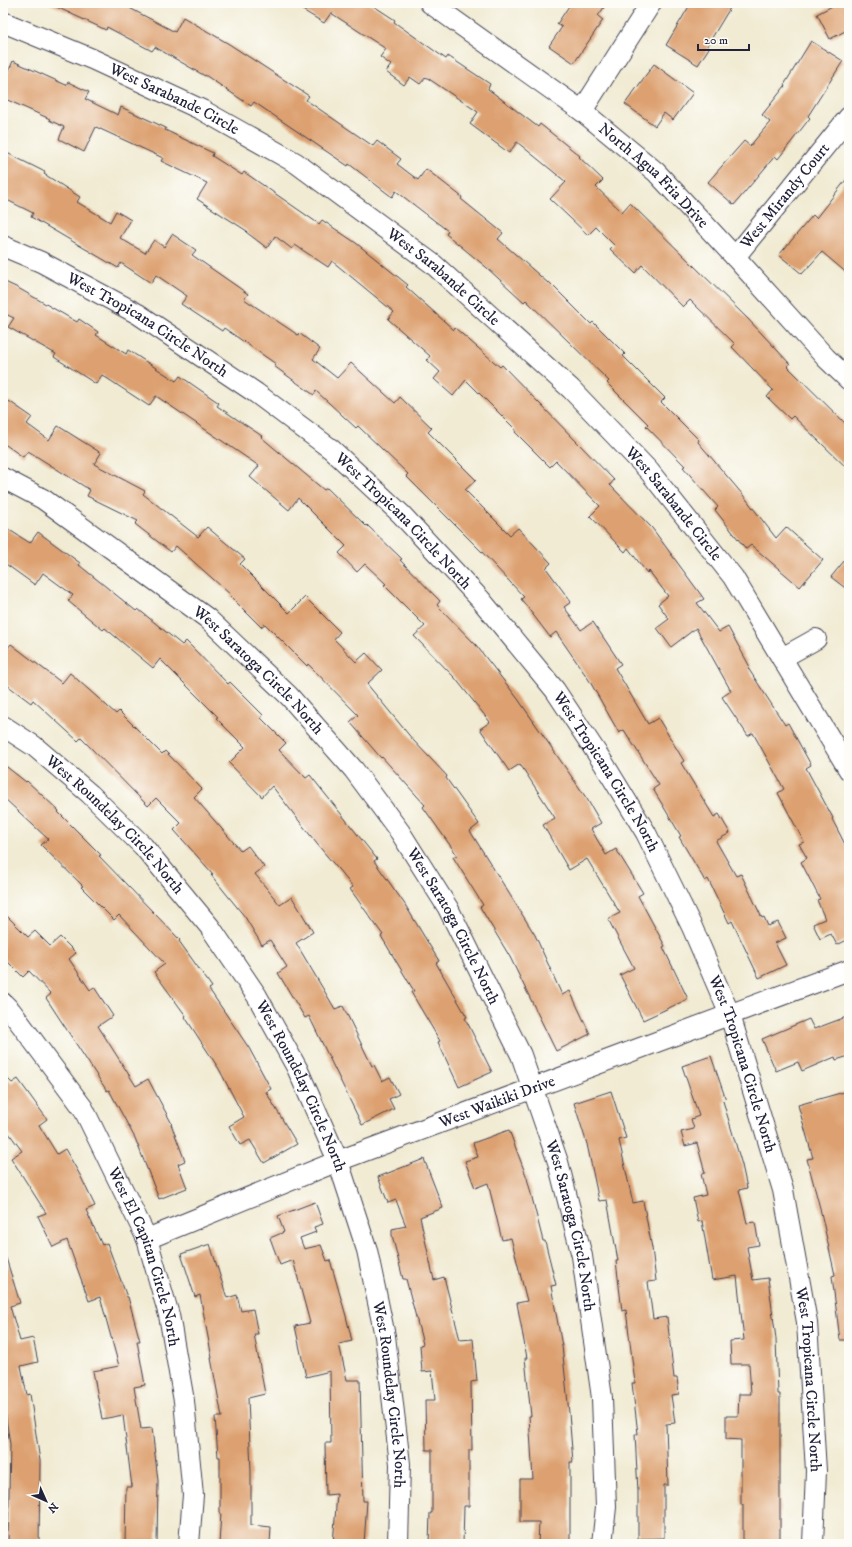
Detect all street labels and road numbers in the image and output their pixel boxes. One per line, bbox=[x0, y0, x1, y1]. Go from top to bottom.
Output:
street label: West Sarabande Circle bbox=[106, 58, 243, 139]
street label: North Agua Fria Drive bbox=[594, 119, 713, 232]
street label: West Mirandy Court bbox=[735, 139, 834, 253]
street label: West Sarabande Circle bbox=[382, 223, 505, 330]
street label: West Tropicana Circle North bbox=[63, 267, 233, 382]
street label: West Sarabande Circle bbox=[620, 442, 727, 565]
street label: West Tropicana Circle North bbox=[330, 447, 476, 594]
street label: West Saratoga Circle North bbox=[188, 601, 328, 739]
street label: West Tropicana Circle North bbox=[548, 687, 664, 856]
street label: West Roundelay Circle North bbox=[41, 750, 189, 899]
street label: West Saratoga Circle North bbox=[402, 843, 504, 1008]
street label: West Tropicana Circle North bbox=[704, 971, 781, 1156]
street label: West Roundelay Circle North bbox=[251, 996, 351, 1175]
street label: West Waikiki Drive bbox=[435, 1071, 558, 1133]
street label: West Saratoga Circle North bbox=[541, 1136, 600, 1313]
street label: West El Capitan Circle North bbox=[103, 1163, 184, 1349]
street label: West Tropicana Circle North bbox=[791, 1285, 826, 1473]
street label: West Roundelay Circle North bbox=[368, 1299, 410, 1489]

